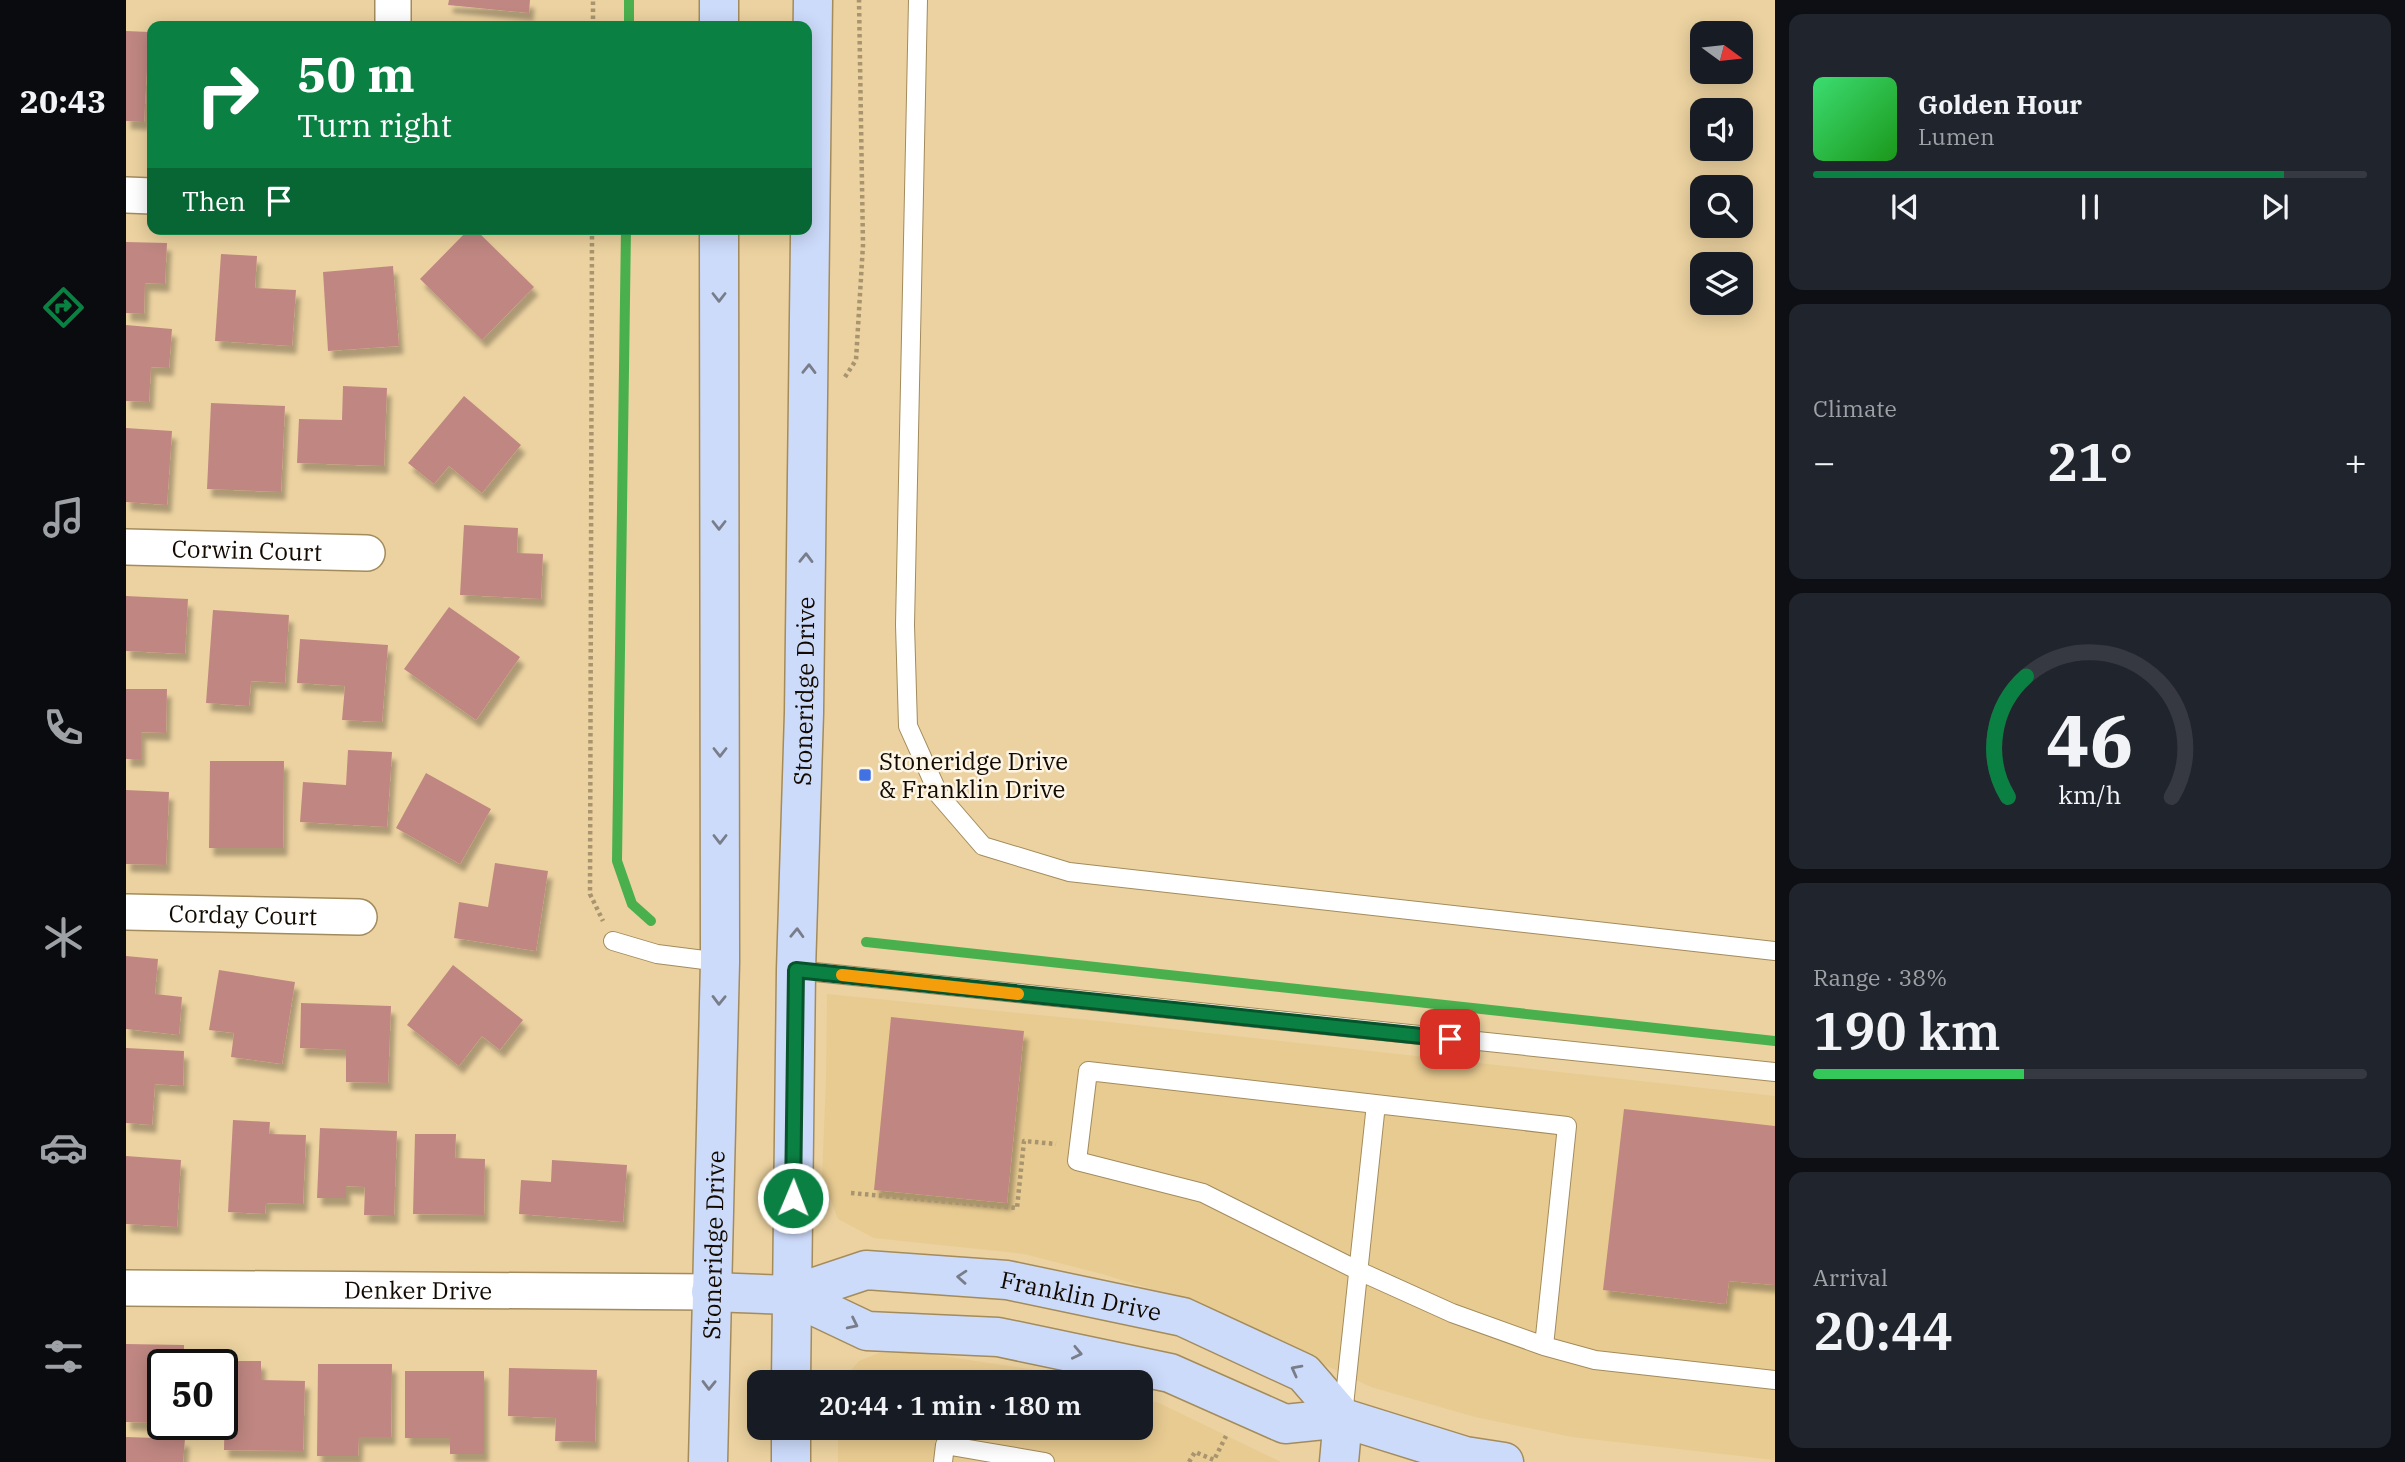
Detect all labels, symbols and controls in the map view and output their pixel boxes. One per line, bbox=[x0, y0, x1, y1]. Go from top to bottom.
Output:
north arrow bbox=[1690, 21, 1754, 84]
map controls bbox=[1690, 21, 1753, 315]
text: 50 m bbox=[297, 42, 415, 105]
icon: right bbox=[182, 49, 273, 140]
text: 20:43 bbox=[20, 80, 106, 122]
text: Golden Hour bbox=[1918, 87, 2082, 121]
button: sound bbox=[1690, 98, 1753, 161]
text: Turn right bbox=[297, 104, 452, 146]
text: Lumen bbox=[1918, 121, 1995, 151]
button: search bbox=[1690, 175, 1753, 238]
icon: arrive bbox=[260, 182, 298, 220]
text: Then bbox=[182, 184, 246, 218]
icon: previous bbox=[1886, 188, 1924, 226]
icon: pause bbox=[2071, 188, 2109, 226]
icon: next bbox=[2256, 188, 2294, 226]
button: layers bbox=[1690, 252, 1753, 315]
icon: directions bbox=[39, 283, 88, 332]
one-way arrow bbox=[711, 293, 727, 303]
one-way arrow bbox=[801, 363, 816, 374]
text: Climate bbox=[1813, 393, 1897, 423]
text: 21° bbox=[2047, 428, 2133, 495]
text: − bbox=[1813, 437, 1836, 486]
text: + bbox=[2344, 437, 2367, 486]
icon: music bbox=[39, 493, 88, 542]
one-way arrow bbox=[711, 520, 727, 531]
street label: Corwin Court bbox=[171, 532, 323, 568]
one-way arrow bbox=[798, 553, 814, 563]
street label: Stoneridge Drive bbox=[786, 596, 821, 786]
text: 46 bbox=[2046, 692, 2134, 787]
icon: phone bbox=[39, 703, 88, 752]
place label: Stoneridge Drive & Franklin Drive bbox=[879, 745, 1068, 805]
one-way arrow bbox=[712, 748, 728, 758]
marker: Stoneridge Drive & Franklin Drive bbox=[857, 767, 873, 783]
text: km/h bbox=[2058, 778, 2122, 811]
one-way arrow bbox=[712, 834, 728, 845]
street label: Corday Court bbox=[168, 897, 318, 932]
icon: climate bbox=[39, 913, 88, 962]
one-way arrow bbox=[790, 927, 805, 938]
text: Range · 38% bbox=[1813, 962, 1947, 992]
one-way arrow bbox=[712, 994, 727, 1005]
text: 190 km bbox=[1813, 997, 2001, 1064]
pin bbox=[1420, 1009, 1480, 1069]
icon: arrive bbox=[1431, 1020, 1469, 1058]
icon: car bbox=[39, 1123, 88, 1172]
street label: Stoneridge Drive bbox=[695, 1150, 731, 1340]
position arrow bbox=[756, 1161, 830, 1235]
text: Arrival bbox=[1813, 1262, 1888, 1292]
street label: Franklin Drive bbox=[997, 1263, 1164, 1328]
one-way arrow bbox=[956, 1270, 967, 1285]
street label: Denker Drive bbox=[344, 1273, 492, 1307]
text: 20:44 bbox=[1813, 1297, 1953, 1364]
one-way arrow bbox=[846, 1316, 858, 1330]
icon: filters bbox=[39, 1332, 88, 1381]
one-way arrow bbox=[1071, 1345, 1083, 1360]
speed limit sign: 50 bbox=[147, 1349, 238, 1440]
one-way arrow bbox=[1291, 1365, 1303, 1378]
one-way arrow bbox=[701, 1380, 717, 1390]
text: 20:44 · 1 min · 180 m bbox=[819, 1388, 1081, 1422]

